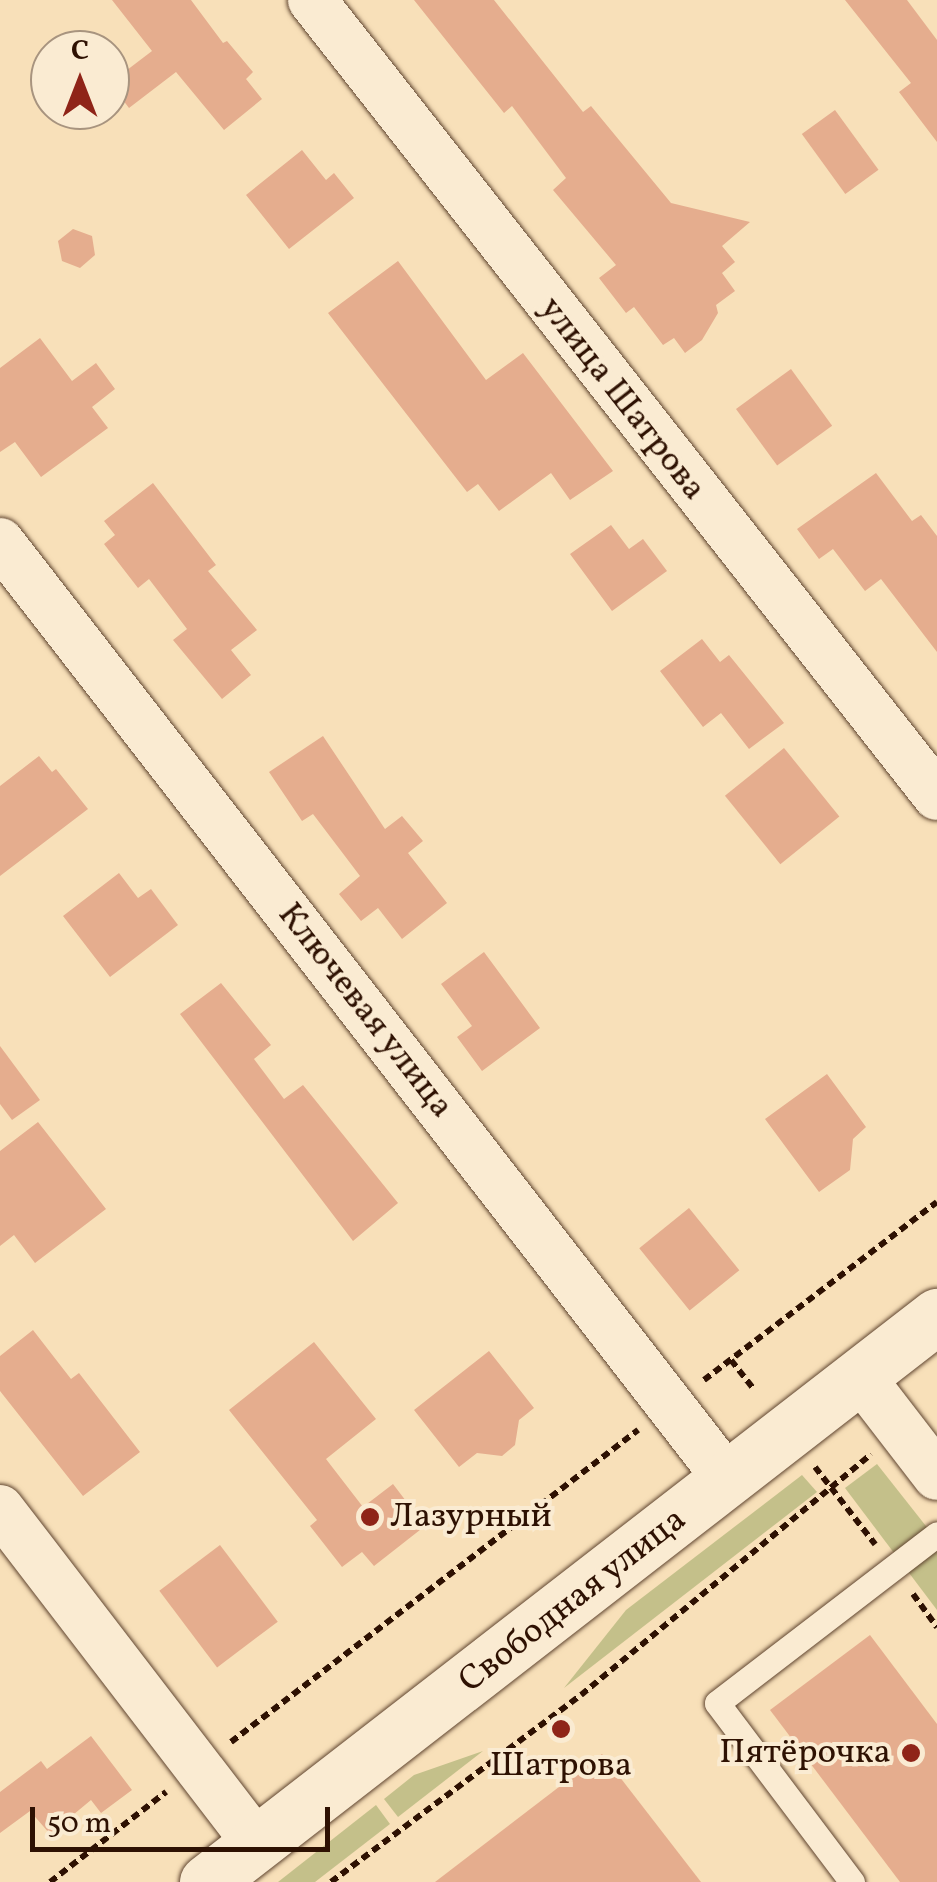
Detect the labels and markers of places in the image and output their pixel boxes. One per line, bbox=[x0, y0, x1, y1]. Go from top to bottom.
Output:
place label: Лазурный bbox=[390, 1496, 552, 1538]
marker: Лазурный bbox=[359, 1506, 381, 1528]
marker: Шатрова bbox=[550, 1718, 572, 1740]
place label: Пятёрочка bbox=[719, 1732, 891, 1774]
marker: Пятёрочка bbox=[900, 1742, 922, 1764]
place label: Шатрова bbox=[490, 1745, 632, 1787]

